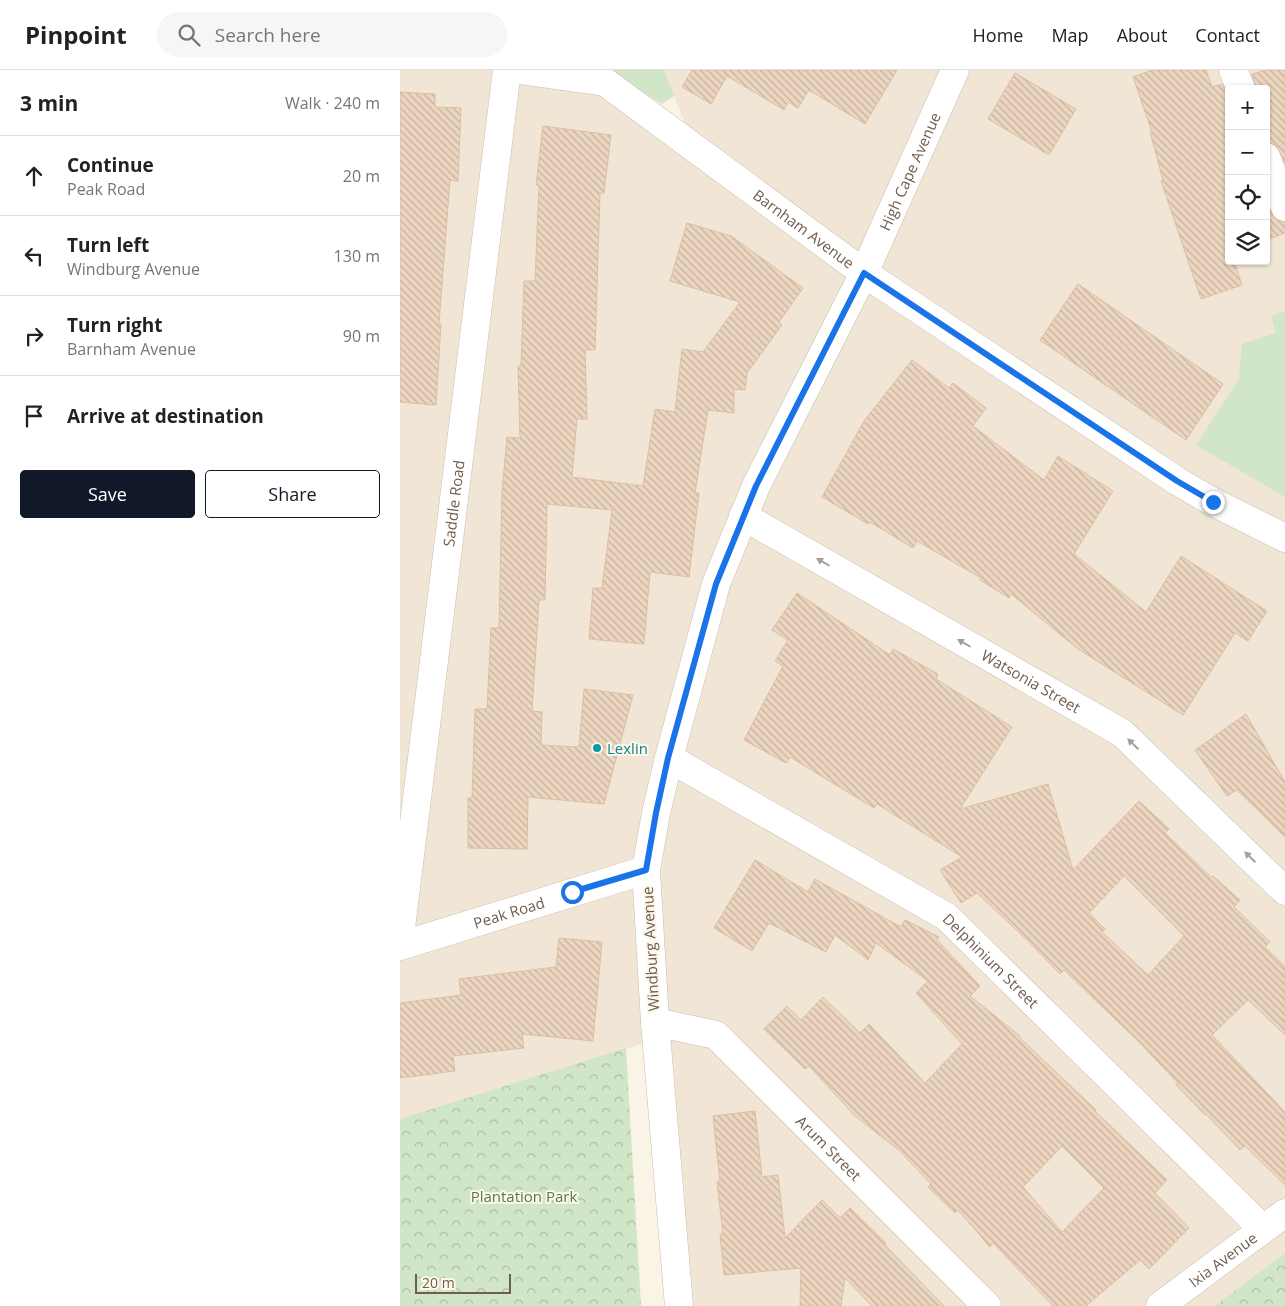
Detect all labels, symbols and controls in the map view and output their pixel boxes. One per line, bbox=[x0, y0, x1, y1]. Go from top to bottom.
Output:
search box bbox=[157, 12, 507, 57]
text: Pinpoint bbox=[25, 18, 127, 51]
icon: search bbox=[175, 21, 203, 49]
text: Search here bbox=[215, 22, 321, 48]
text: Home bbox=[973, 23, 1023, 47]
text: Map bbox=[1051, 23, 1089, 47]
text: About bbox=[1117, 23, 1167, 47]
text: Contact bbox=[1195, 23, 1260, 47]
map controls bbox=[1225, 85, 1270, 265]
button: + bbox=[1225, 85, 1270, 130]
text: 3 min bbox=[20, 89, 78, 117]
text: Walk · 240 m bbox=[285, 92, 380, 114]
street label: High Cape Avenue bbox=[874, 109, 945, 234]
button: − bbox=[1225, 130, 1270, 175]
text: Continue bbox=[67, 152, 154, 178]
icon: ahead bbox=[20, 162, 48, 190]
text: 20 m bbox=[343, 165, 380, 187]
button: locate bbox=[1225, 175, 1270, 220]
text: Peak Road bbox=[67, 178, 145, 200]
street label: Barnham Avenue bbox=[749, 185, 859, 273]
button: layers bbox=[1225, 220, 1270, 265]
text: Turn left bbox=[67, 232, 149, 258]
icon: left bbox=[20, 242, 48, 270]
text: 130 m bbox=[334, 245, 380, 267]
text: Windburg Avenue bbox=[67, 258, 200, 280]
text: Turn right bbox=[67, 312, 162, 338]
icon: right bbox=[20, 322, 48, 350]
text: 90 m bbox=[343, 325, 380, 347]
text: Barnham Avenue bbox=[67, 338, 196, 360]
icon: arrive bbox=[20, 402, 48, 430]
text: Arrive at destination bbox=[67, 403, 264, 429]
street label: Saddle Road bbox=[438, 459, 469, 548]
button: Save bbox=[20, 470, 195, 518]
button: Share bbox=[205, 470, 380, 518]
route end bbox=[1202, 491, 1225, 514]
one-way arrow bbox=[817, 557, 830, 566]
one-way arrow bbox=[958, 638, 971, 647]
street label: Watsonia Street bbox=[978, 645, 1084, 717]
place label: Lexlin bbox=[607, 738, 648, 758]
one-way arrow bbox=[1127, 738, 1139, 750]
marker: Lexlin bbox=[591, 742, 603, 754]
one-way arrow bbox=[1244, 851, 1256, 863]
route start bbox=[561, 881, 584, 904]
street label: Windburg Avenue bbox=[637, 886, 663, 1012]
street label: Peak Road bbox=[471, 892, 547, 933]
street label: Delphinium Street bbox=[939, 909, 1043, 1012]
street label: Arum Street bbox=[792, 1111, 866, 1185]
park label: Plantation Park bbox=[471, 1186, 577, 1206]
street label: Ixia Avenue bbox=[1184, 1227, 1261, 1291]
scale bar bbox=[415, 1271, 511, 1294]
text: 20 m bbox=[422, 1273, 455, 1292]

